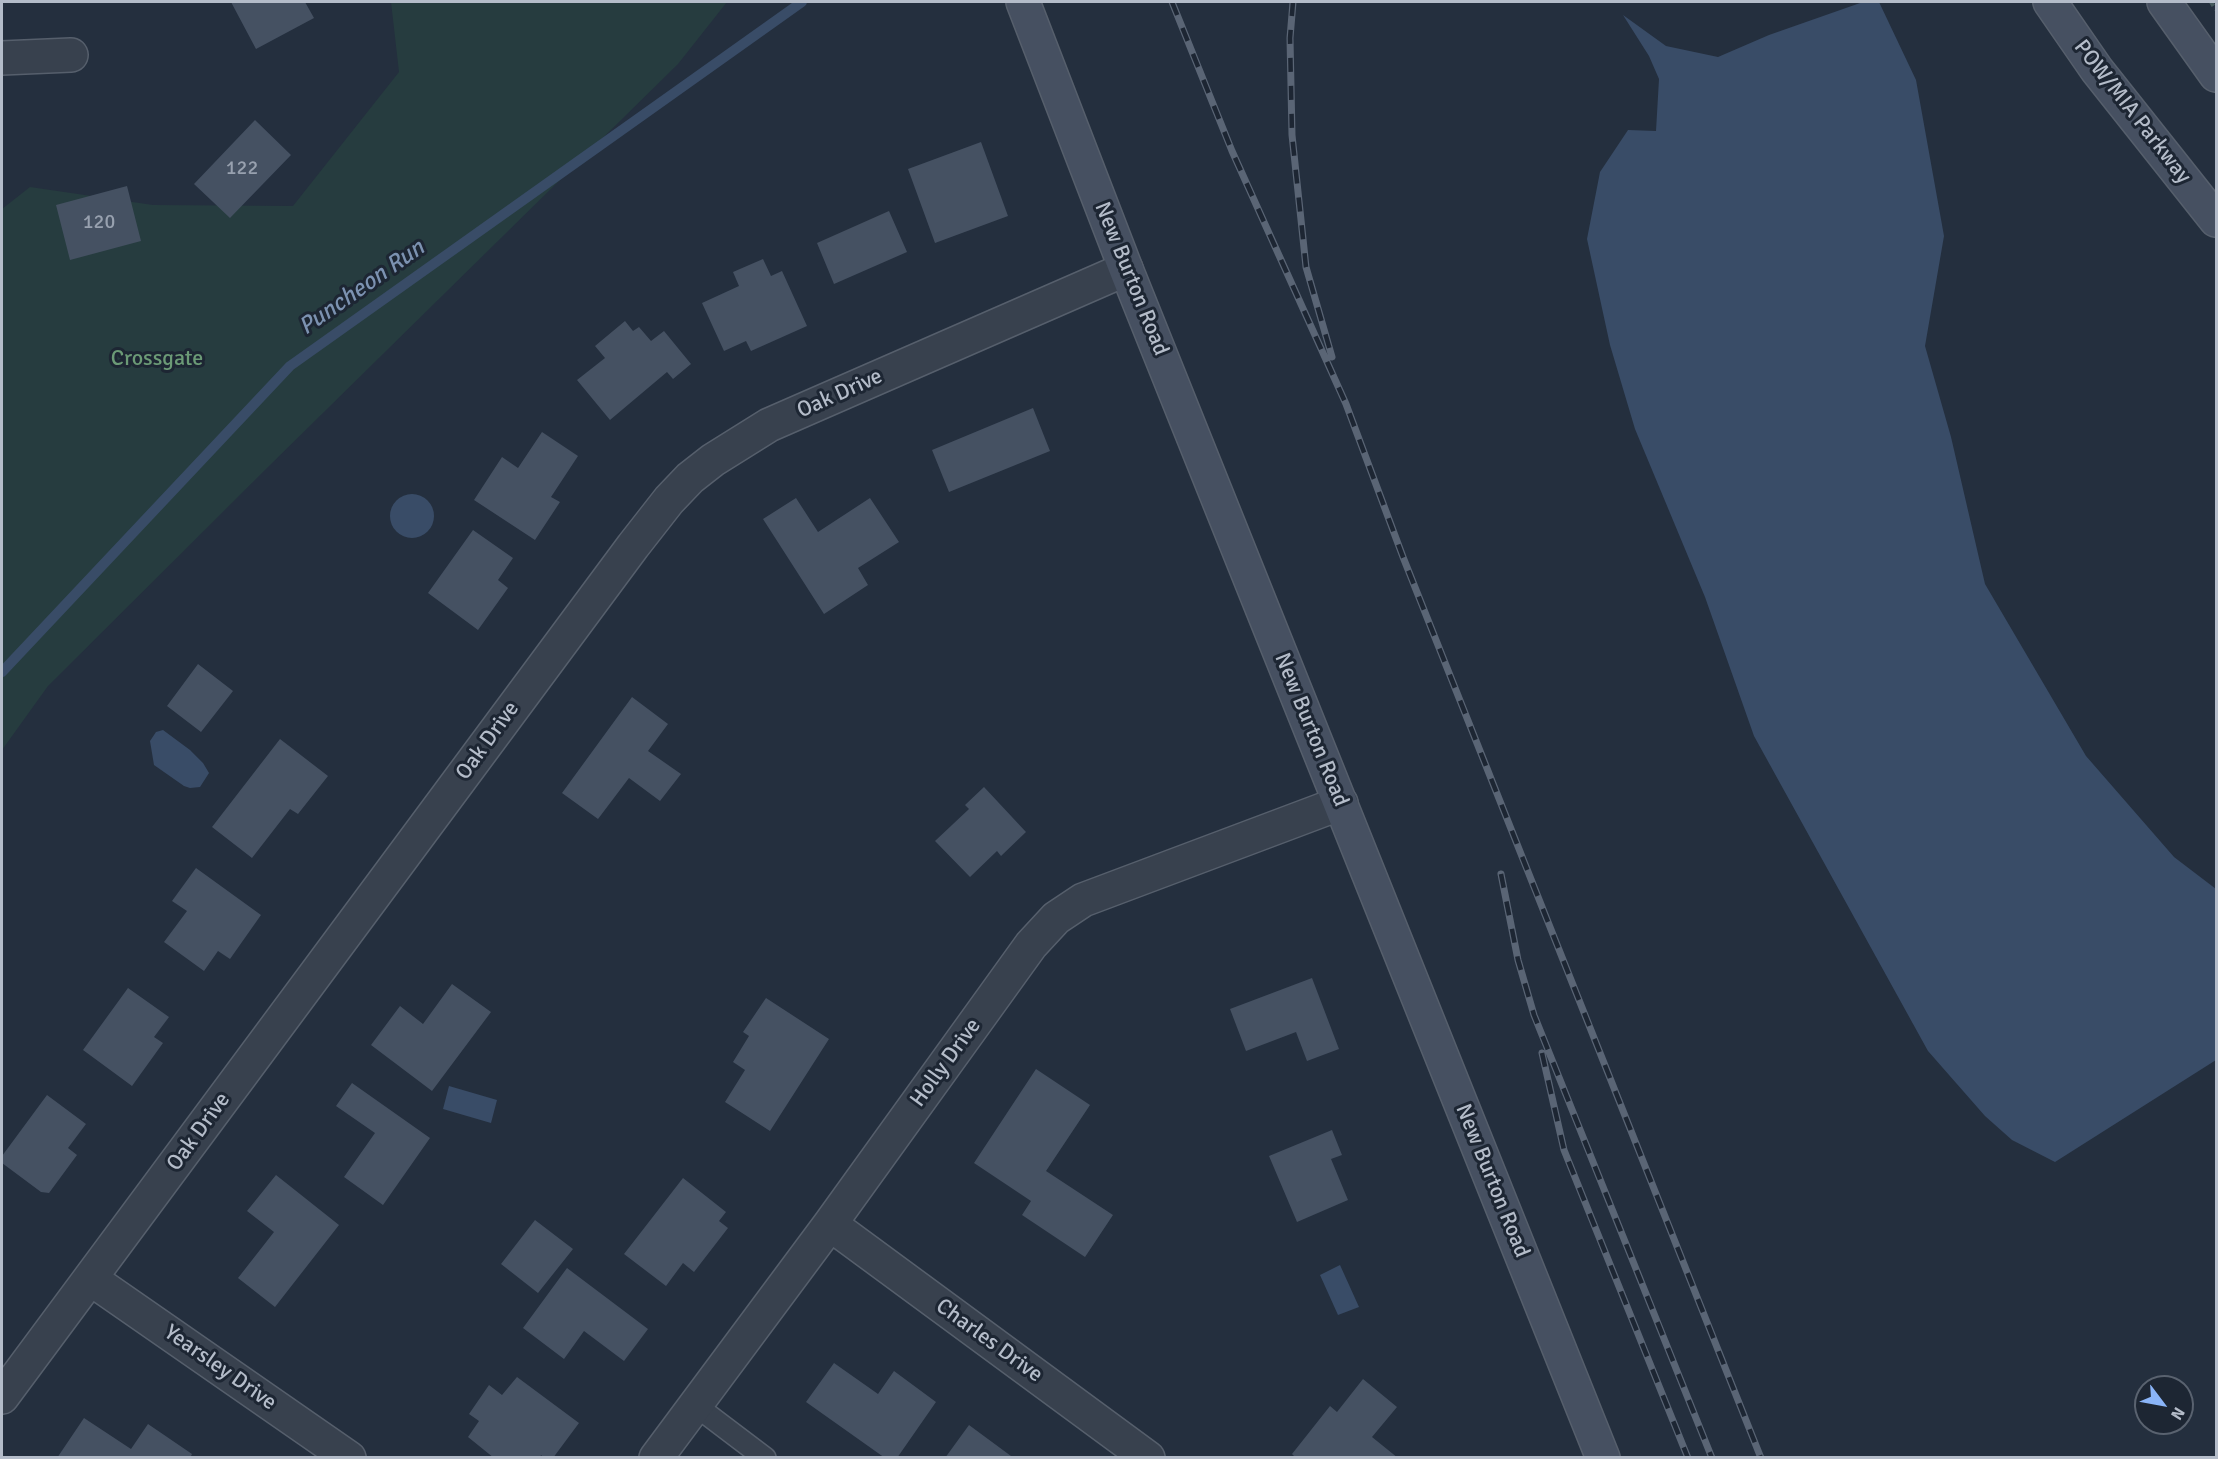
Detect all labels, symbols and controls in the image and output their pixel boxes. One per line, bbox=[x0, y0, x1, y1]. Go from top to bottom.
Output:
street label: POW/MIA Parkway bbox=[2068, 35, 2196, 189]
house number: 122 bbox=[226, 157, 258, 181]
street label: New Burton Road bbox=[1088, 198, 1174, 360]
house number: 120 bbox=[83, 211, 115, 235]
water label: Puncheon Run bbox=[294, 234, 430, 342]
park label: Crossgate bbox=[111, 346, 203, 372]
street label: Oak Drive bbox=[793, 364, 887, 424]
street label: New Burton Road bbox=[1268, 649, 1354, 811]
street label: Oak Drive bbox=[451, 697, 525, 785]
street label: Holly Drive bbox=[905, 1014, 987, 1112]
street label: Oak Drive bbox=[162, 1088, 236, 1176]
street label: New Burton Road bbox=[1449, 1100, 1535, 1262]
street label: Charles Drive bbox=[931, 1293, 1047, 1389]
street label: Yearsley Drive bbox=[159, 1320, 281, 1416]
north arrow bbox=[2134, 1375, 2194, 1435]
text: N bbox=[2166, 1403, 2189, 1423]

